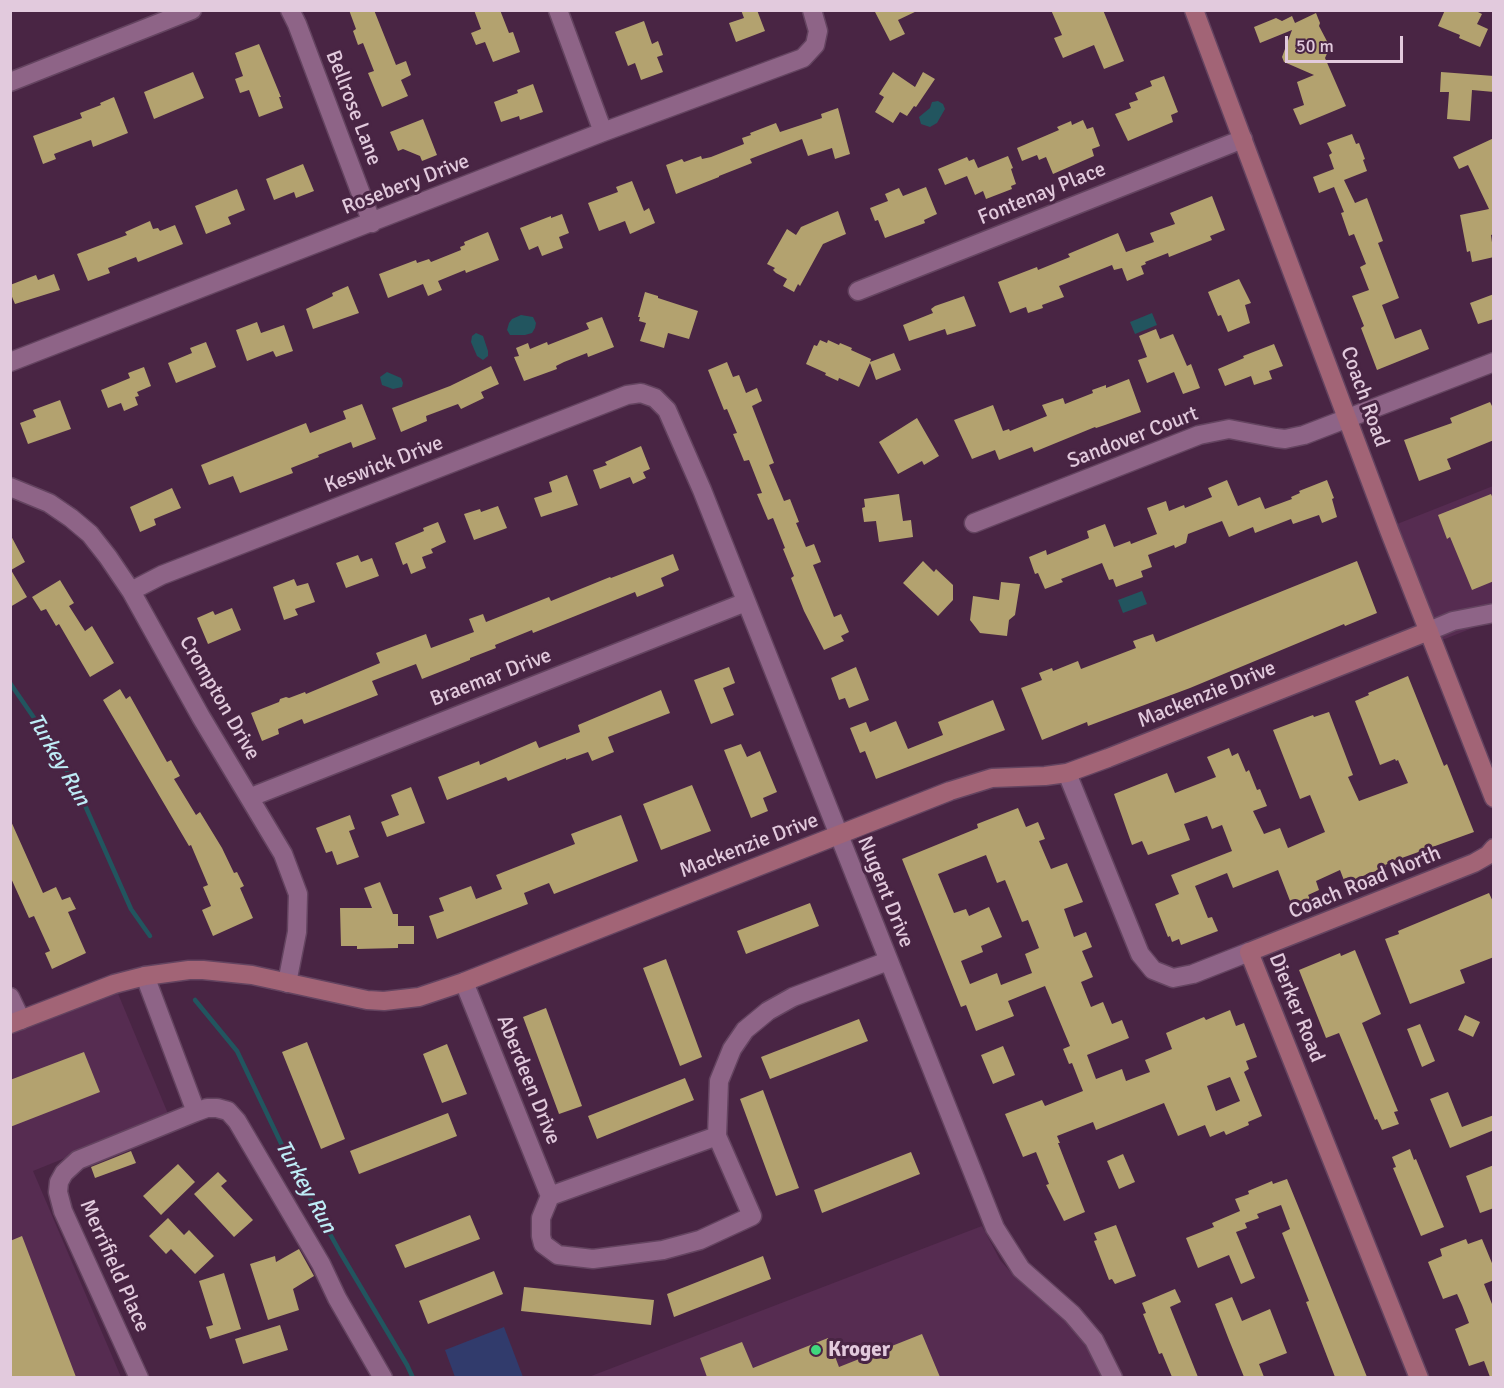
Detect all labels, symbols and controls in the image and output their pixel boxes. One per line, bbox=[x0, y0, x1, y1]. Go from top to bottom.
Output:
scale bar bbox=[1288, 24, 1406, 62]
text: 50 m bbox=[1296, 35, 1334, 57]
street label: Bellrose Lane bbox=[320, 47, 386, 169]
street label: Rosebery Drive bbox=[339, 149, 473, 221]
street label: Fontenay Place bbox=[974, 157, 1110, 231]
street label: Coach Road bbox=[1334, 343, 1394, 451]
street label: Sandover Court bbox=[1064, 401, 1202, 475]
street label: Keswick Drive bbox=[321, 431, 447, 499]
street label: Crompton Drive bbox=[173, 631, 265, 765]
street label: Braemar Drive bbox=[427, 643, 555, 713]
street label: Mackenzie Drive bbox=[1134, 656, 1280, 734]
water label: Turkey Run bbox=[21, 709, 95, 811]
street label: Mackenzie Drive bbox=[676, 808, 822, 884]
street label: Nugent Drive bbox=[851, 833, 919, 951]
street label: Coach Road North bbox=[1285, 841, 1445, 925]
street label: Dierker Road bbox=[1263, 950, 1329, 1066]
street label: Aberdeen Drive bbox=[491, 1012, 565, 1148]
water label: Turkey Run bbox=[269, 1136, 341, 1238]
street label: Merrifield Place bbox=[74, 1196, 154, 1336]
place label: Kroger bbox=[828, 1337, 890, 1363]
marker: Kroger bbox=[809, 1343, 823, 1357]

